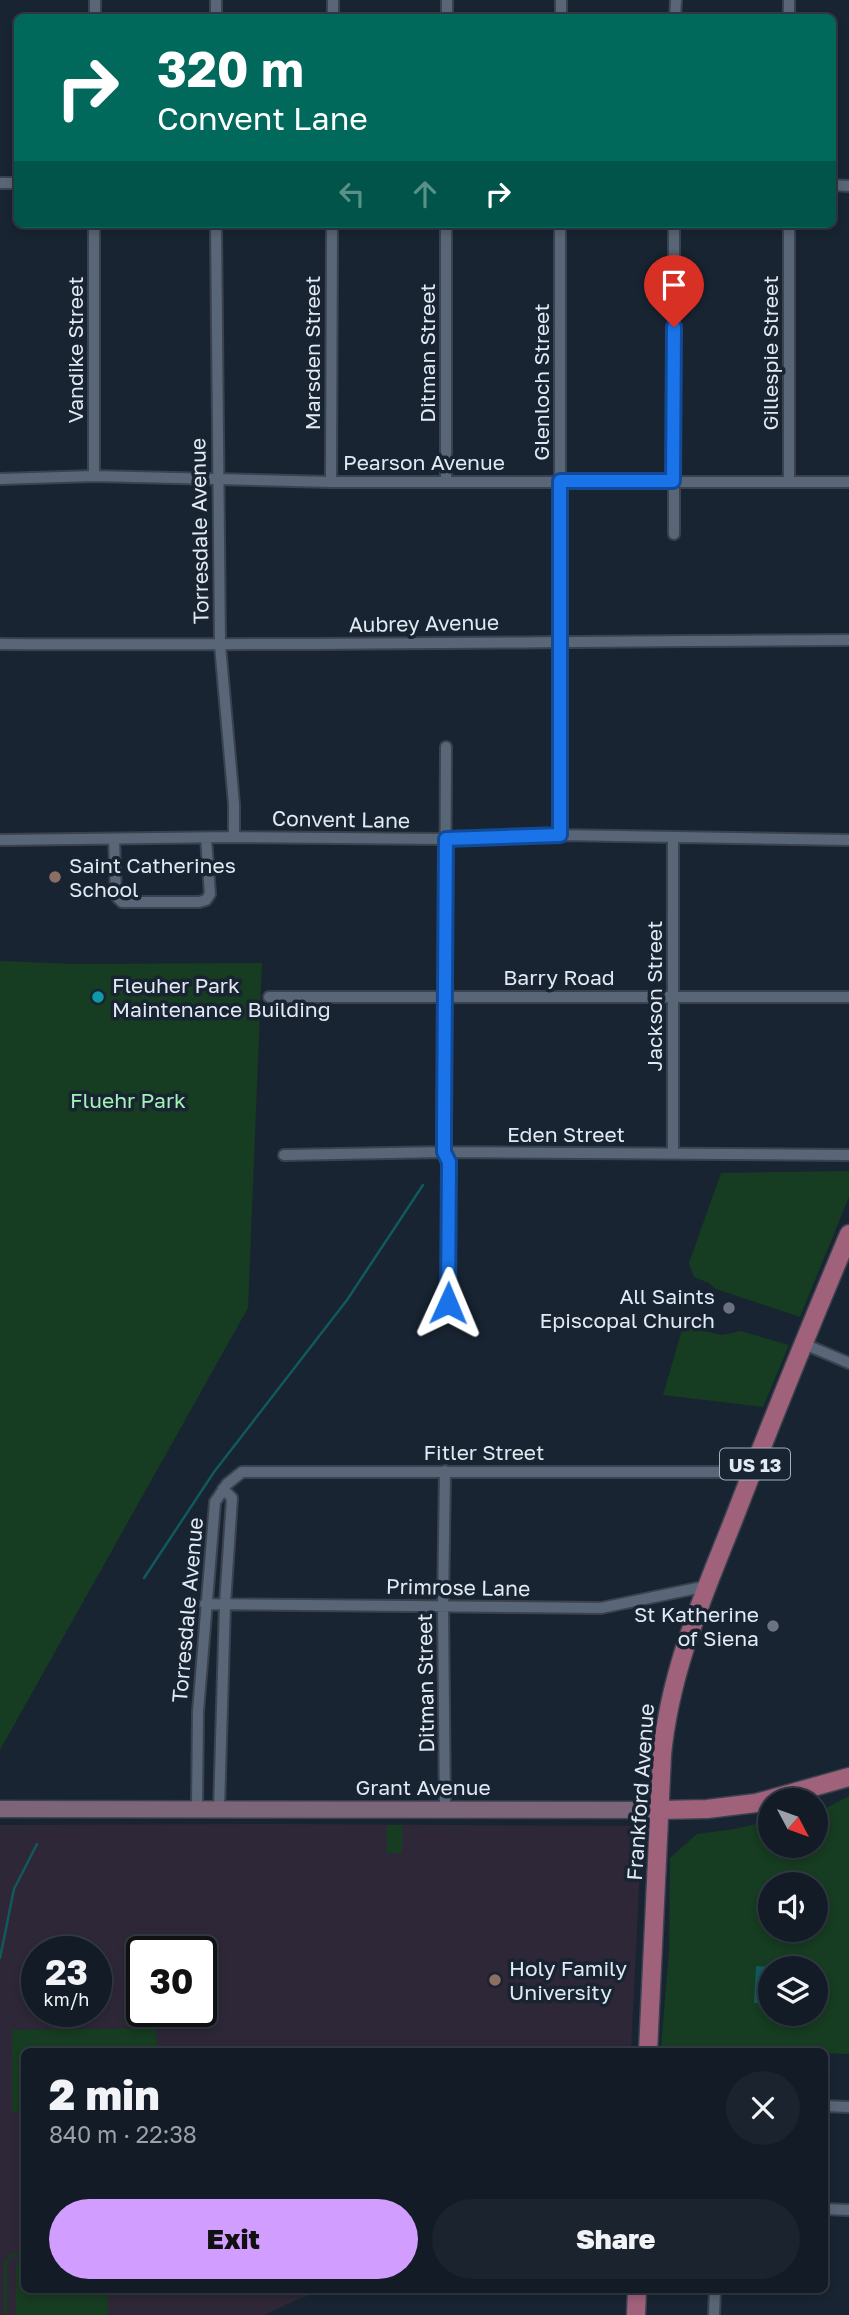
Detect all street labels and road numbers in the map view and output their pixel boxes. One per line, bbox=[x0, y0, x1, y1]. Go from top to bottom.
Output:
street label: Gillespie Street bbox=[757, 275, 783, 431]
street label: Vandike Street bbox=[62, 276, 88, 424]
street label: Marsden Street bbox=[299, 276, 325, 430]
street label: Ditman Street bbox=[414, 283, 440, 423]
street label: Glenloch Street bbox=[528, 303, 554, 461]
street label: Torresdale Avenue bbox=[184, 438, 214, 624]
street label: Pearson Avenue bbox=[343, 449, 505, 475]
street label: Aubrey Avenue bbox=[349, 609, 499, 637]
street label: Convent Lane bbox=[272, 805, 410, 833]
street label: Jackson Street bbox=[641, 921, 667, 1071]
street label: Barry Road bbox=[503, 964, 615, 990]
street label: Eden Street bbox=[507, 1121, 625, 1147]
street label: Fitler Street bbox=[424, 1439, 544, 1465]
road number: US 13 bbox=[720, 1448, 790, 1480]
street label: Torresdale Avenue bbox=[166, 1516, 208, 1704]
street label: Primrose Lane bbox=[386, 1573, 530, 1601]
street label: Ditman Street bbox=[411, 1613, 439, 1753]
street label: Frankford Avenue bbox=[621, 1703, 659, 1881]
street label: Grant Avenue bbox=[355, 1774, 491, 1800]

